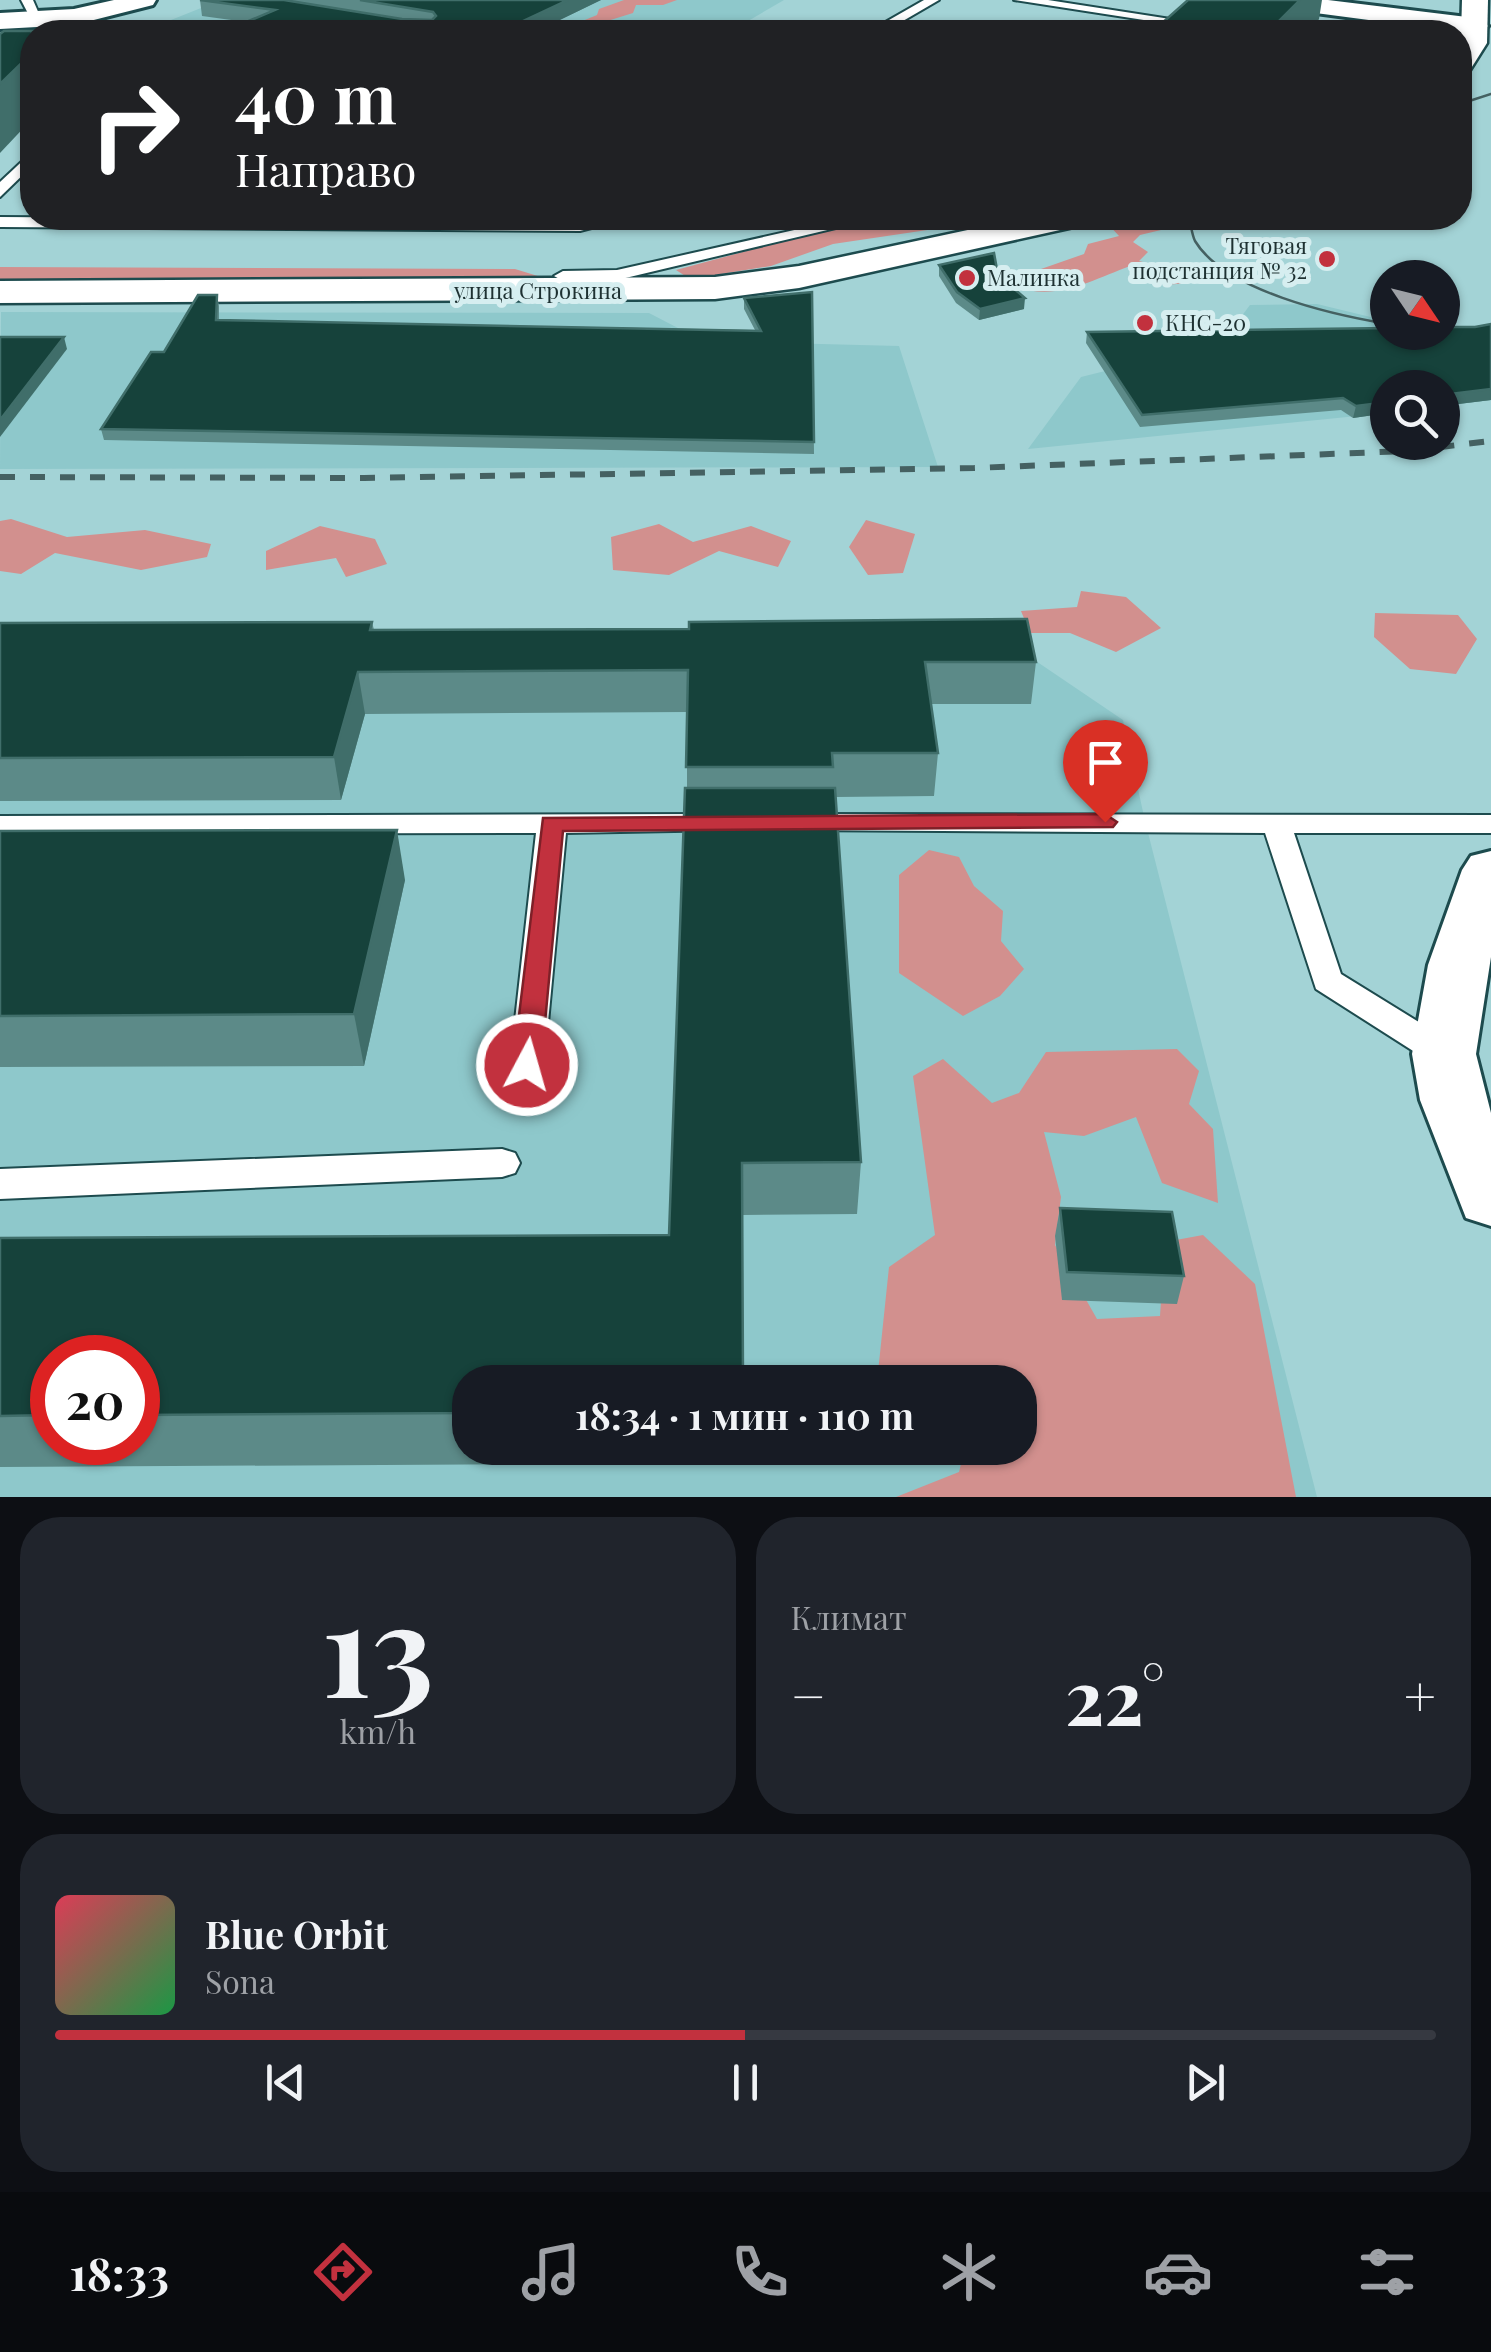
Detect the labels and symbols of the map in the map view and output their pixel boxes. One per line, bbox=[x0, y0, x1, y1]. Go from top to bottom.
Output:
place label: Тяговая подстанция № 32 bbox=[1132, 230, 1307, 285]
marker: Тяговая подстанция № 32 bbox=[1316, 248, 1338, 270]
north arrow bbox=[1370, 260, 1460, 350]
place label: Малинка bbox=[987, 262, 1080, 292]
marker: Малинка bbox=[956, 267, 978, 289]
street label: улица Строкина bbox=[453, 275, 622, 305]
place label: КНС-20 bbox=[1165, 307, 1246, 337]
marker: КНС-20 bbox=[1134, 312, 1156, 334]
pin bbox=[1063, 720, 1148, 823]
position arrow bbox=[475, 1013, 579, 1117]
speed limit sign: 20 bbox=[30, 1335, 160, 1465]

